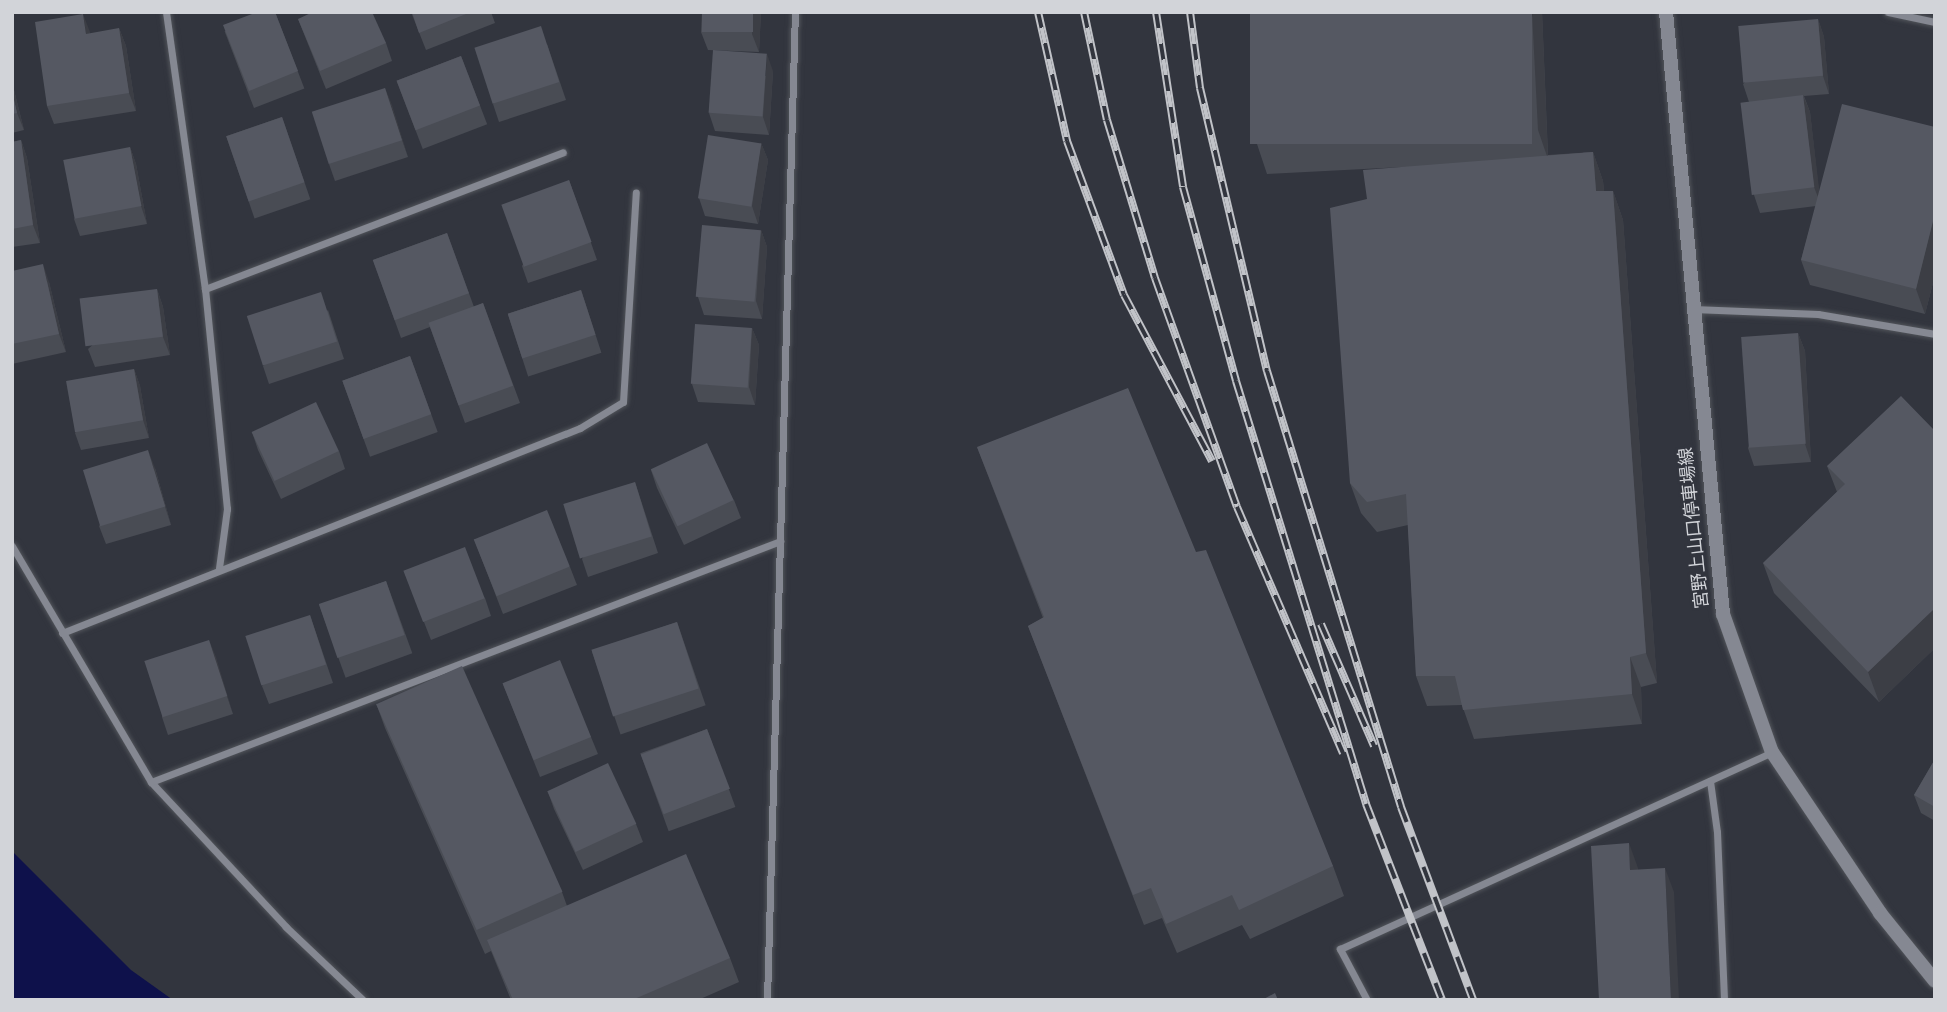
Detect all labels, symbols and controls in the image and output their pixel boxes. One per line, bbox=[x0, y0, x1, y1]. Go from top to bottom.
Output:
street label: 宮野上山口停車場線 bbox=[1676, 446, 1714, 610]

